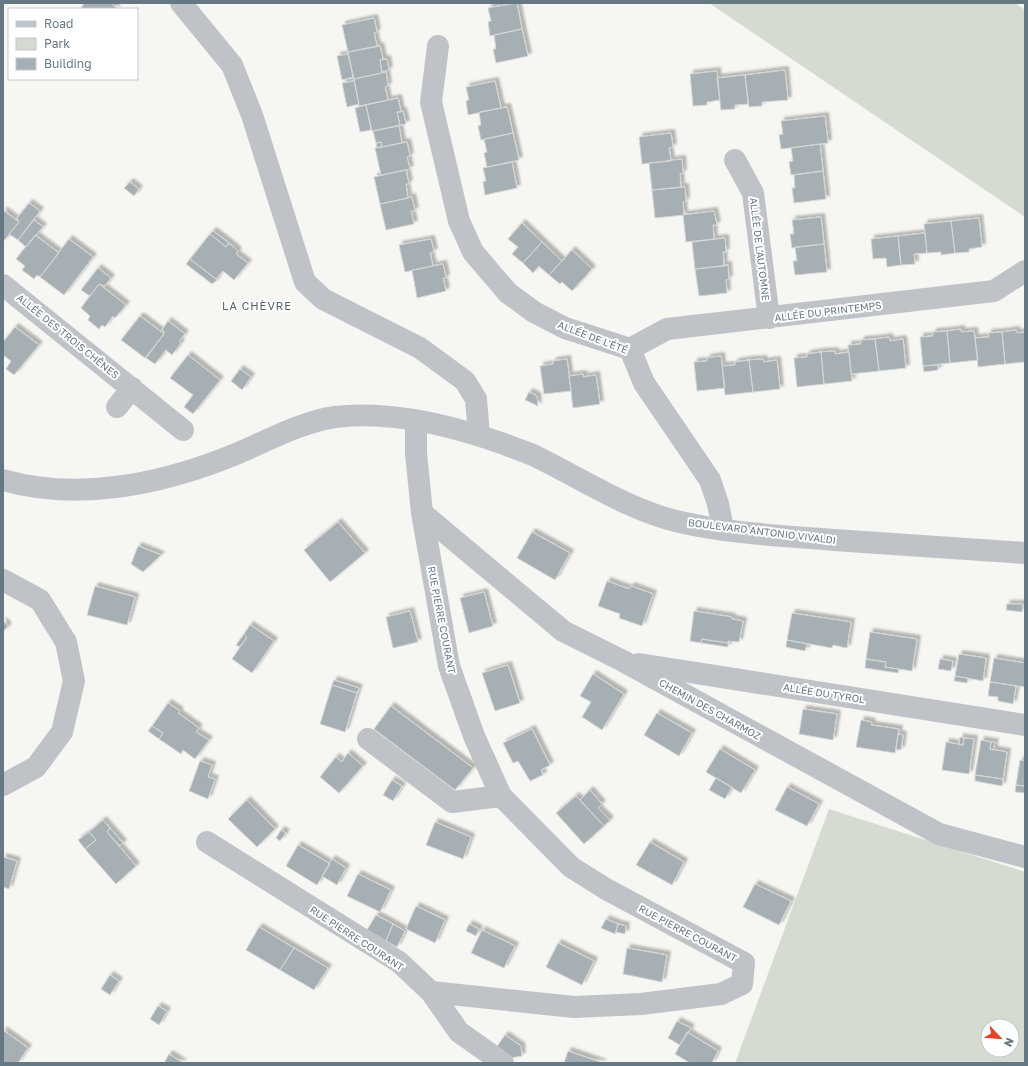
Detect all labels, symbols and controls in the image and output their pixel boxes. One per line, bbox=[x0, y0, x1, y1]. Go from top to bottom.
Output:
legend bbox=[8, 8, 138, 80]
text: Road bbox=[44, 16, 73, 31]
text: Park bbox=[44, 36, 70, 51]
text: Building bbox=[44, 56, 92, 71]
street label: ALLÉE DE L'AUTOMNE bbox=[748, 197, 772, 301]
street label: ALLÉE DES TROIS CHÊNES bbox=[15, 291, 121, 381]
street label: ALLÉE DU PRINTEMPS bbox=[774, 298, 882, 324]
district label: LA CHÈVRE bbox=[222, 299, 292, 312]
street label: ALLÉE DE L'ÉTÉ bbox=[556, 318, 630, 356]
street label: BOULEVARD ANTONIO VIVALDI bbox=[688, 516, 836, 546]
street label: RUE PIERRE COURANT bbox=[426, 565, 458, 675]
street label: CHEMIN DES CHARMOZ bbox=[657, 676, 763, 742]
street label: ALLÉE DU TYROL bbox=[782, 681, 866, 705]
street label: RUE PIERRE COURANT bbox=[637, 902, 739, 964]
street label: RUE PIERRE COURANT bbox=[308, 903, 406, 973]
north arrow bbox=[980, 1018, 1020, 1058]
text: N bbox=[1002, 1036, 1017, 1049]

